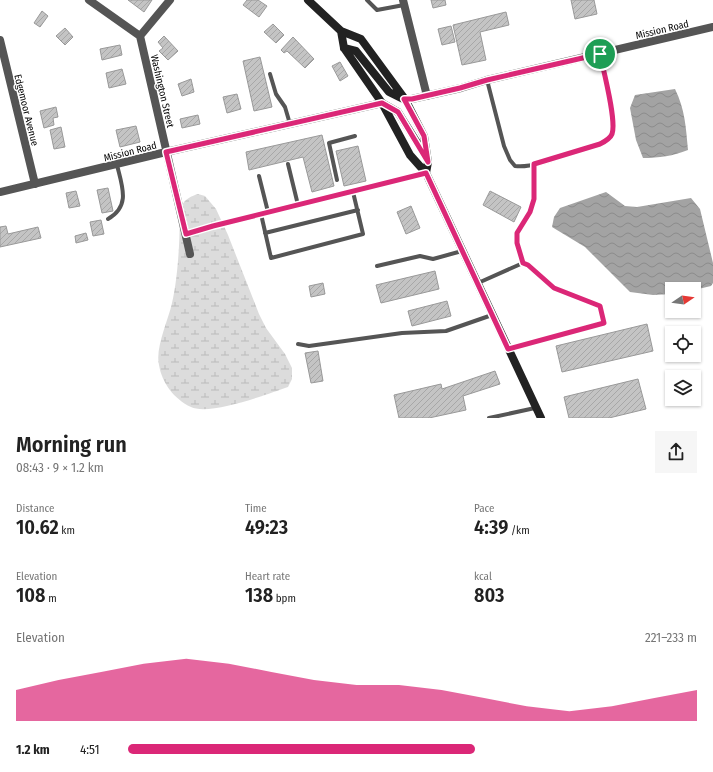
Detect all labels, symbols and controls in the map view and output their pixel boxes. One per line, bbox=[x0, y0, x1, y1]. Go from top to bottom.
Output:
street label: Mission Road bbox=[634, 18, 690, 42]
pin bbox=[583, 37, 617, 71]
icon: arrive bbox=[589, 43, 611, 65]
street label: Washington Street bbox=[148, 54, 176, 130]
street label: Edgemoor Avenue bbox=[11, 73, 41, 147]
street label: Mission Road bbox=[102, 140, 158, 164]
north arrow bbox=[665, 282, 701, 318]
map controls bbox=[665, 282, 701, 406]
button: locate bbox=[665, 326, 701, 362]
button: layers bbox=[665, 370, 701, 406]
text: Morning run bbox=[16, 431, 127, 458]
button: share bbox=[655, 431, 697, 473]
text: 08:43 · 9 × 1.2 km bbox=[16, 460, 104, 475]
text: Distance bbox=[16, 502, 55, 515]
text: Time bbox=[245, 502, 267, 515]
text: Pace bbox=[474, 502, 495, 515]
text: 10.62 bbox=[16, 515, 59, 539]
text: 49:23 bbox=[245, 515, 288, 539]
text: 4:39 bbox=[474, 515, 508, 539]
text: km bbox=[59, 524, 75, 537]
text: /km bbox=[508, 524, 530, 537]
text: Elevation bbox=[16, 570, 57, 583]
text: Heart rate bbox=[245, 570, 290, 583]
text: kcal bbox=[474, 570, 492, 583]
text: 108 bbox=[16, 583, 46, 607]
text: 138 bbox=[245, 583, 273, 607]
text: 803 bbox=[474, 583, 504, 607]
text: m bbox=[46, 592, 57, 605]
text: bpm bbox=[273, 592, 296, 605]
text: Elevation bbox=[16, 630, 65, 645]
text: 221–233 m bbox=[645, 630, 697, 645]
text: 1.2 km bbox=[16, 742, 50, 757]
text: 4:51 bbox=[80, 742, 100, 757]

